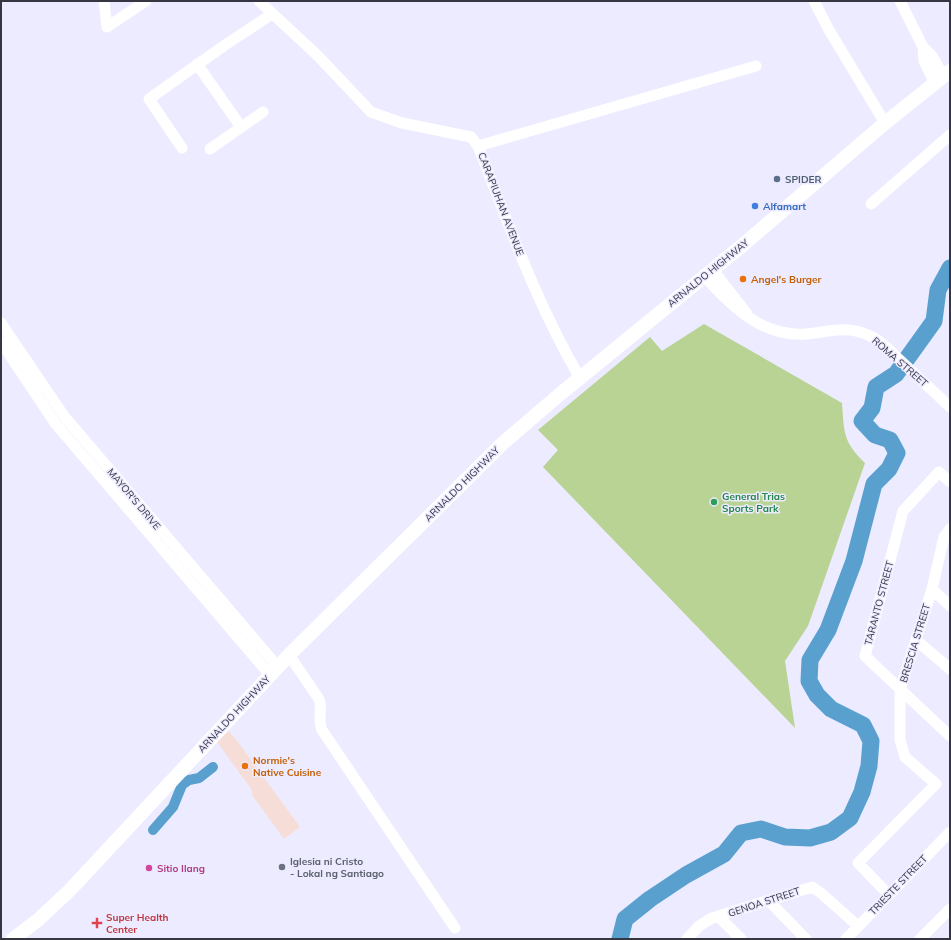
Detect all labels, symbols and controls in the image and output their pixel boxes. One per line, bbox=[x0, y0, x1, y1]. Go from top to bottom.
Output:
street label: CARAPIUHAN AVENUE bbox=[475, 150, 527, 258]
place label: SPIDER bbox=[785, 173, 822, 186]
marker: SPIDER bbox=[772, 174, 782, 184]
place label: Alfamart bbox=[763, 200, 806, 213]
marker: Alfamart bbox=[750, 201, 760, 211]
street label: ARNALDO HIGHWAY bbox=[665, 236, 752, 310]
place label: Angel's Burger bbox=[751, 273, 821, 286]
marker: Angel's Burger bbox=[738, 274, 748, 284]
street label: ROMA STREET bbox=[869, 334, 931, 390]
street label: ARNALDO HIGHWAY bbox=[422, 443, 503, 524]
street label: MAYOR'S DRIVE bbox=[104, 466, 164, 533]
place label: General Trias Sports Park bbox=[722, 490, 785, 515]
marker: General Trias Sports Park bbox=[709, 497, 719, 507]
street label: TARANTO STREET bbox=[861, 559, 897, 647]
street label: BRESCIA STREET bbox=[897, 602, 933, 684]
street label: ARNALDO HIGHWAY bbox=[195, 672, 274, 755]
place label: Normie's Native Cuisine bbox=[253, 754, 322, 779]
marker: Normie's Native Cuisine bbox=[240, 761, 250, 771]
street label: TRIESTE STREET bbox=[866, 852, 930, 918]
place label: Iglesia ni Cristo - Lokal ng Santiago bbox=[290, 855, 384, 880]
place label: Sitio Ilang bbox=[157, 862, 205, 875]
marker: Iglesia ni Cristo - Lokal ng Santiago bbox=[277, 862, 287, 872]
marker: Sitio Ilang bbox=[144, 863, 154, 873]
street label: GENOA STREET bbox=[726, 884, 802, 920]
place label: Super Health Center bbox=[106, 911, 169, 936]
marker: Super Health Center bbox=[91, 917, 103, 929]

